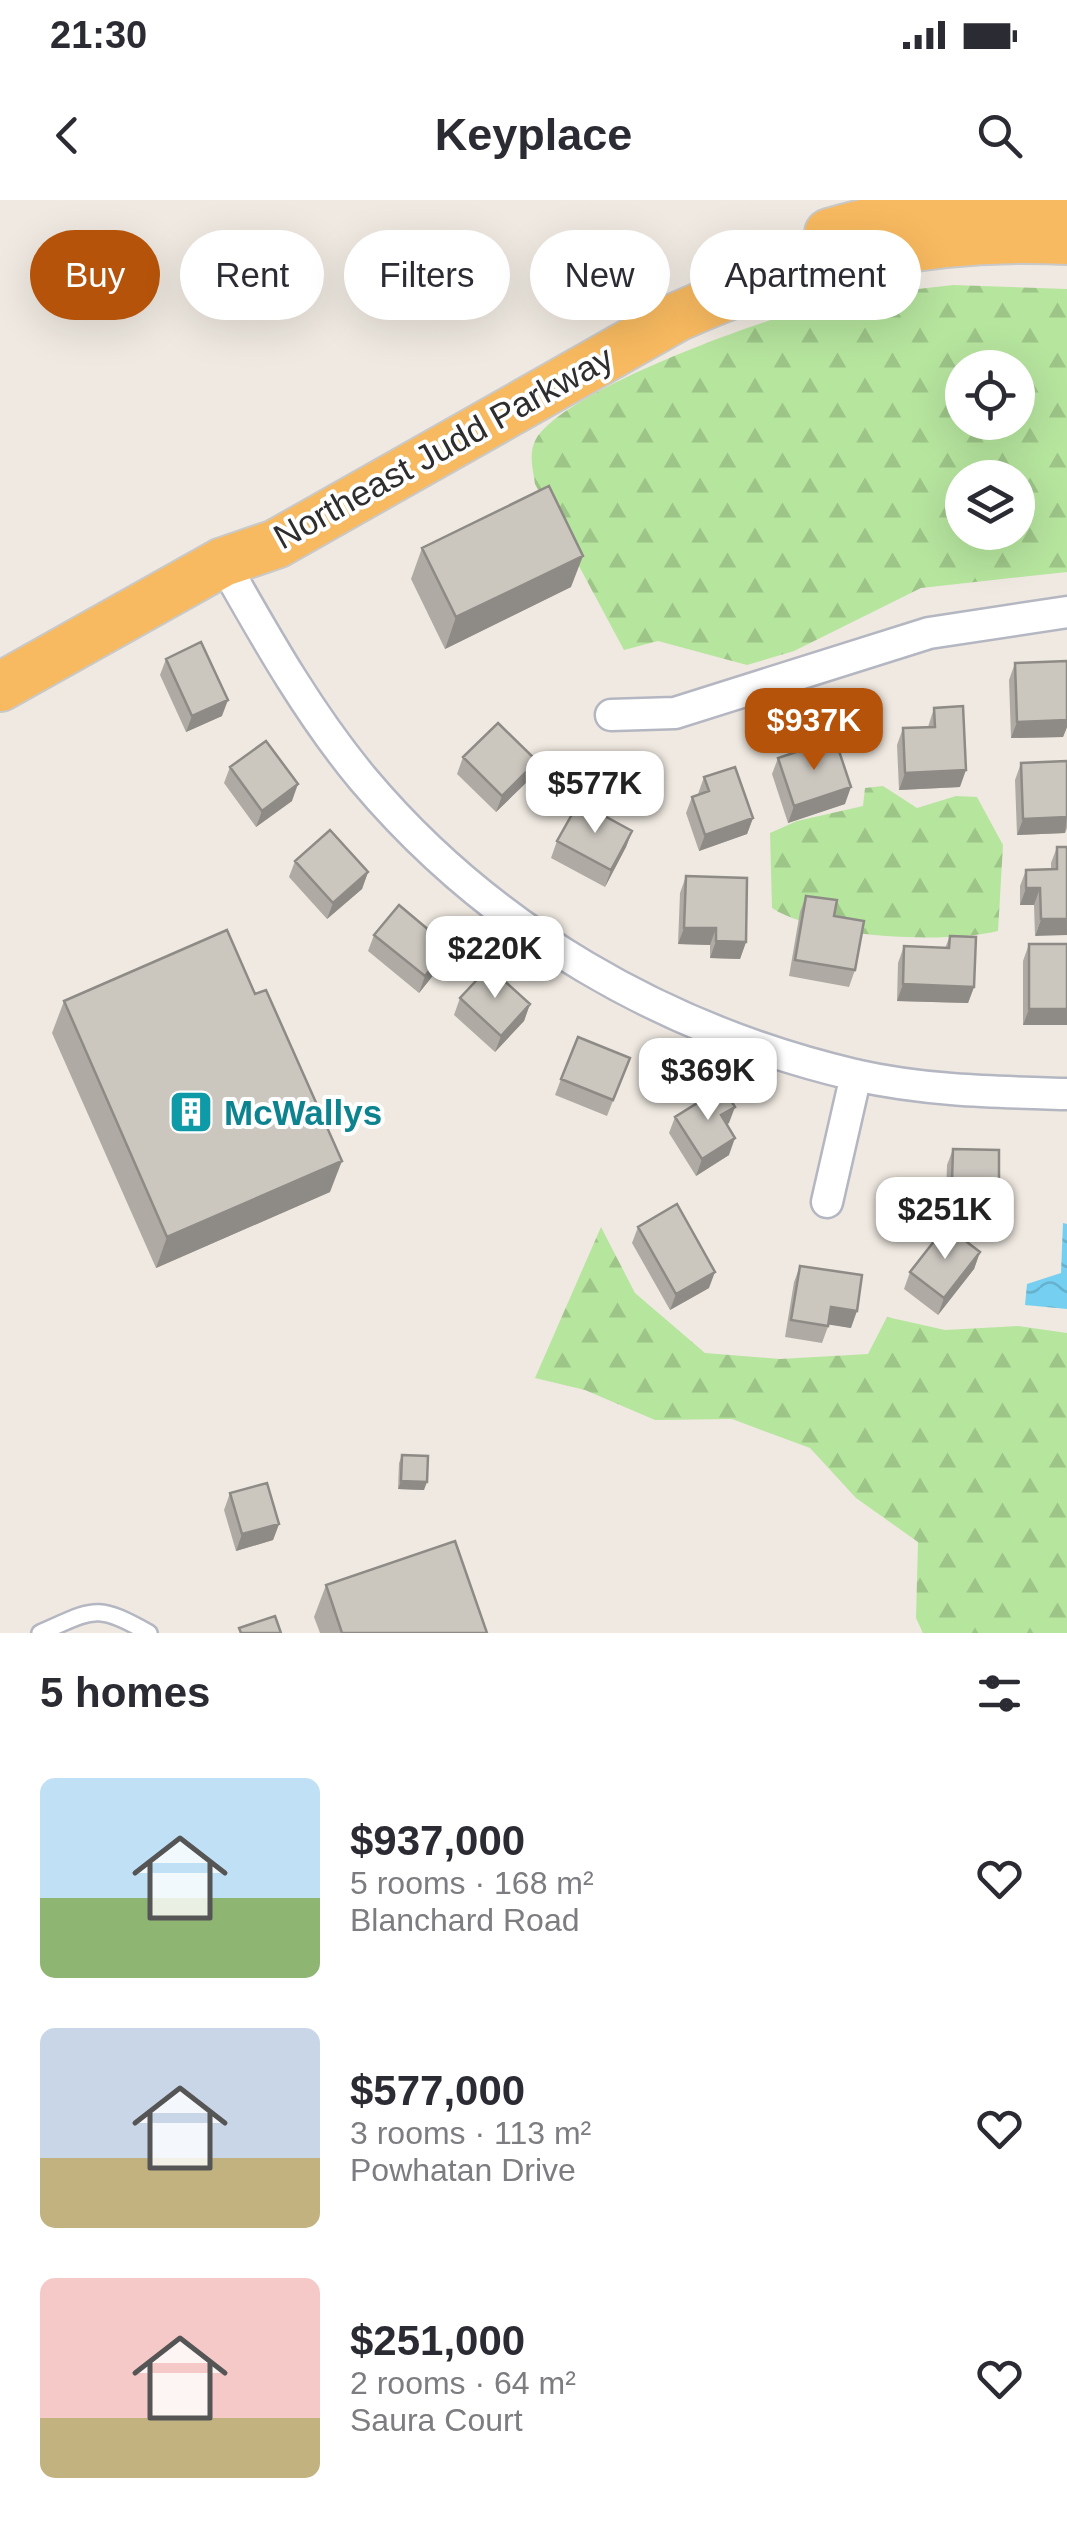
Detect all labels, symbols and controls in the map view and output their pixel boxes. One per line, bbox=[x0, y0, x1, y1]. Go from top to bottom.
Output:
text: 21:30 bbox=[50, 14, 147, 56]
icon: back bbox=[40, 108, 95, 163]
icon: search bbox=[972, 108, 1027, 163]
text: Keyplace bbox=[435, 109, 632, 160]
chip: Buy bbox=[30, 230, 160, 320]
chip: Rent bbox=[180, 230, 324, 320]
chip: Filters bbox=[344, 230, 510, 320]
chip: New bbox=[530, 230, 670, 320]
chip: Apartment bbox=[690, 230, 921, 320]
street label: Northeast Judd Parkway bbox=[267, 337, 620, 556]
map controls bbox=[945, 350, 1035, 550]
button: locate bbox=[945, 350, 1035, 440]
button: layers bbox=[945, 460, 1035, 550]
pin: $937K bbox=[744, 688, 884, 773]
text: $937K bbox=[767, 702, 861, 738]
pin: $577K bbox=[525, 751, 665, 836]
text: $577K bbox=[548, 765, 642, 801]
pin: $220K bbox=[425, 916, 565, 1001]
text: $220K bbox=[448, 930, 542, 966]
pin: $369K bbox=[638, 1038, 778, 1123]
text: $369K bbox=[661, 1052, 755, 1088]
building icon: McWallys bbox=[168, 1089, 214, 1135]
place label: McWallys bbox=[224, 1093, 382, 1132]
pin: $251K bbox=[875, 1177, 1015, 1262]
text: $251K bbox=[898, 1191, 992, 1227]
icon: filters bbox=[972, 1666, 1027, 1721]
text: 5 homes bbox=[40, 1669, 210, 1716]
text: $937,000 bbox=[350, 1817, 525, 1864]
icon: home bbox=[120, 1818, 240, 1938]
icon: heart bbox=[972, 1851, 1027, 1906]
text: 5 rooms · 168 m² bbox=[350, 1865, 594, 1901]
text: Blanchard Road bbox=[350, 1902, 579, 1938]
text: $577,000 bbox=[350, 2067, 525, 2114]
icon: home bbox=[120, 2068, 240, 2188]
icon: heart bbox=[972, 2101, 1027, 2156]
text: 3 rooms · 113 m² bbox=[350, 2115, 591, 2151]
text: Powhatan Drive bbox=[350, 2152, 576, 2188]
text: $251,000 bbox=[350, 2317, 525, 2364]
icon: home bbox=[120, 2318, 240, 2438]
icon: heart bbox=[972, 2351, 1027, 2406]
text: 2 rooms · 64 m² bbox=[350, 2365, 576, 2401]
text: Saura Court bbox=[350, 2402, 523, 2438]

